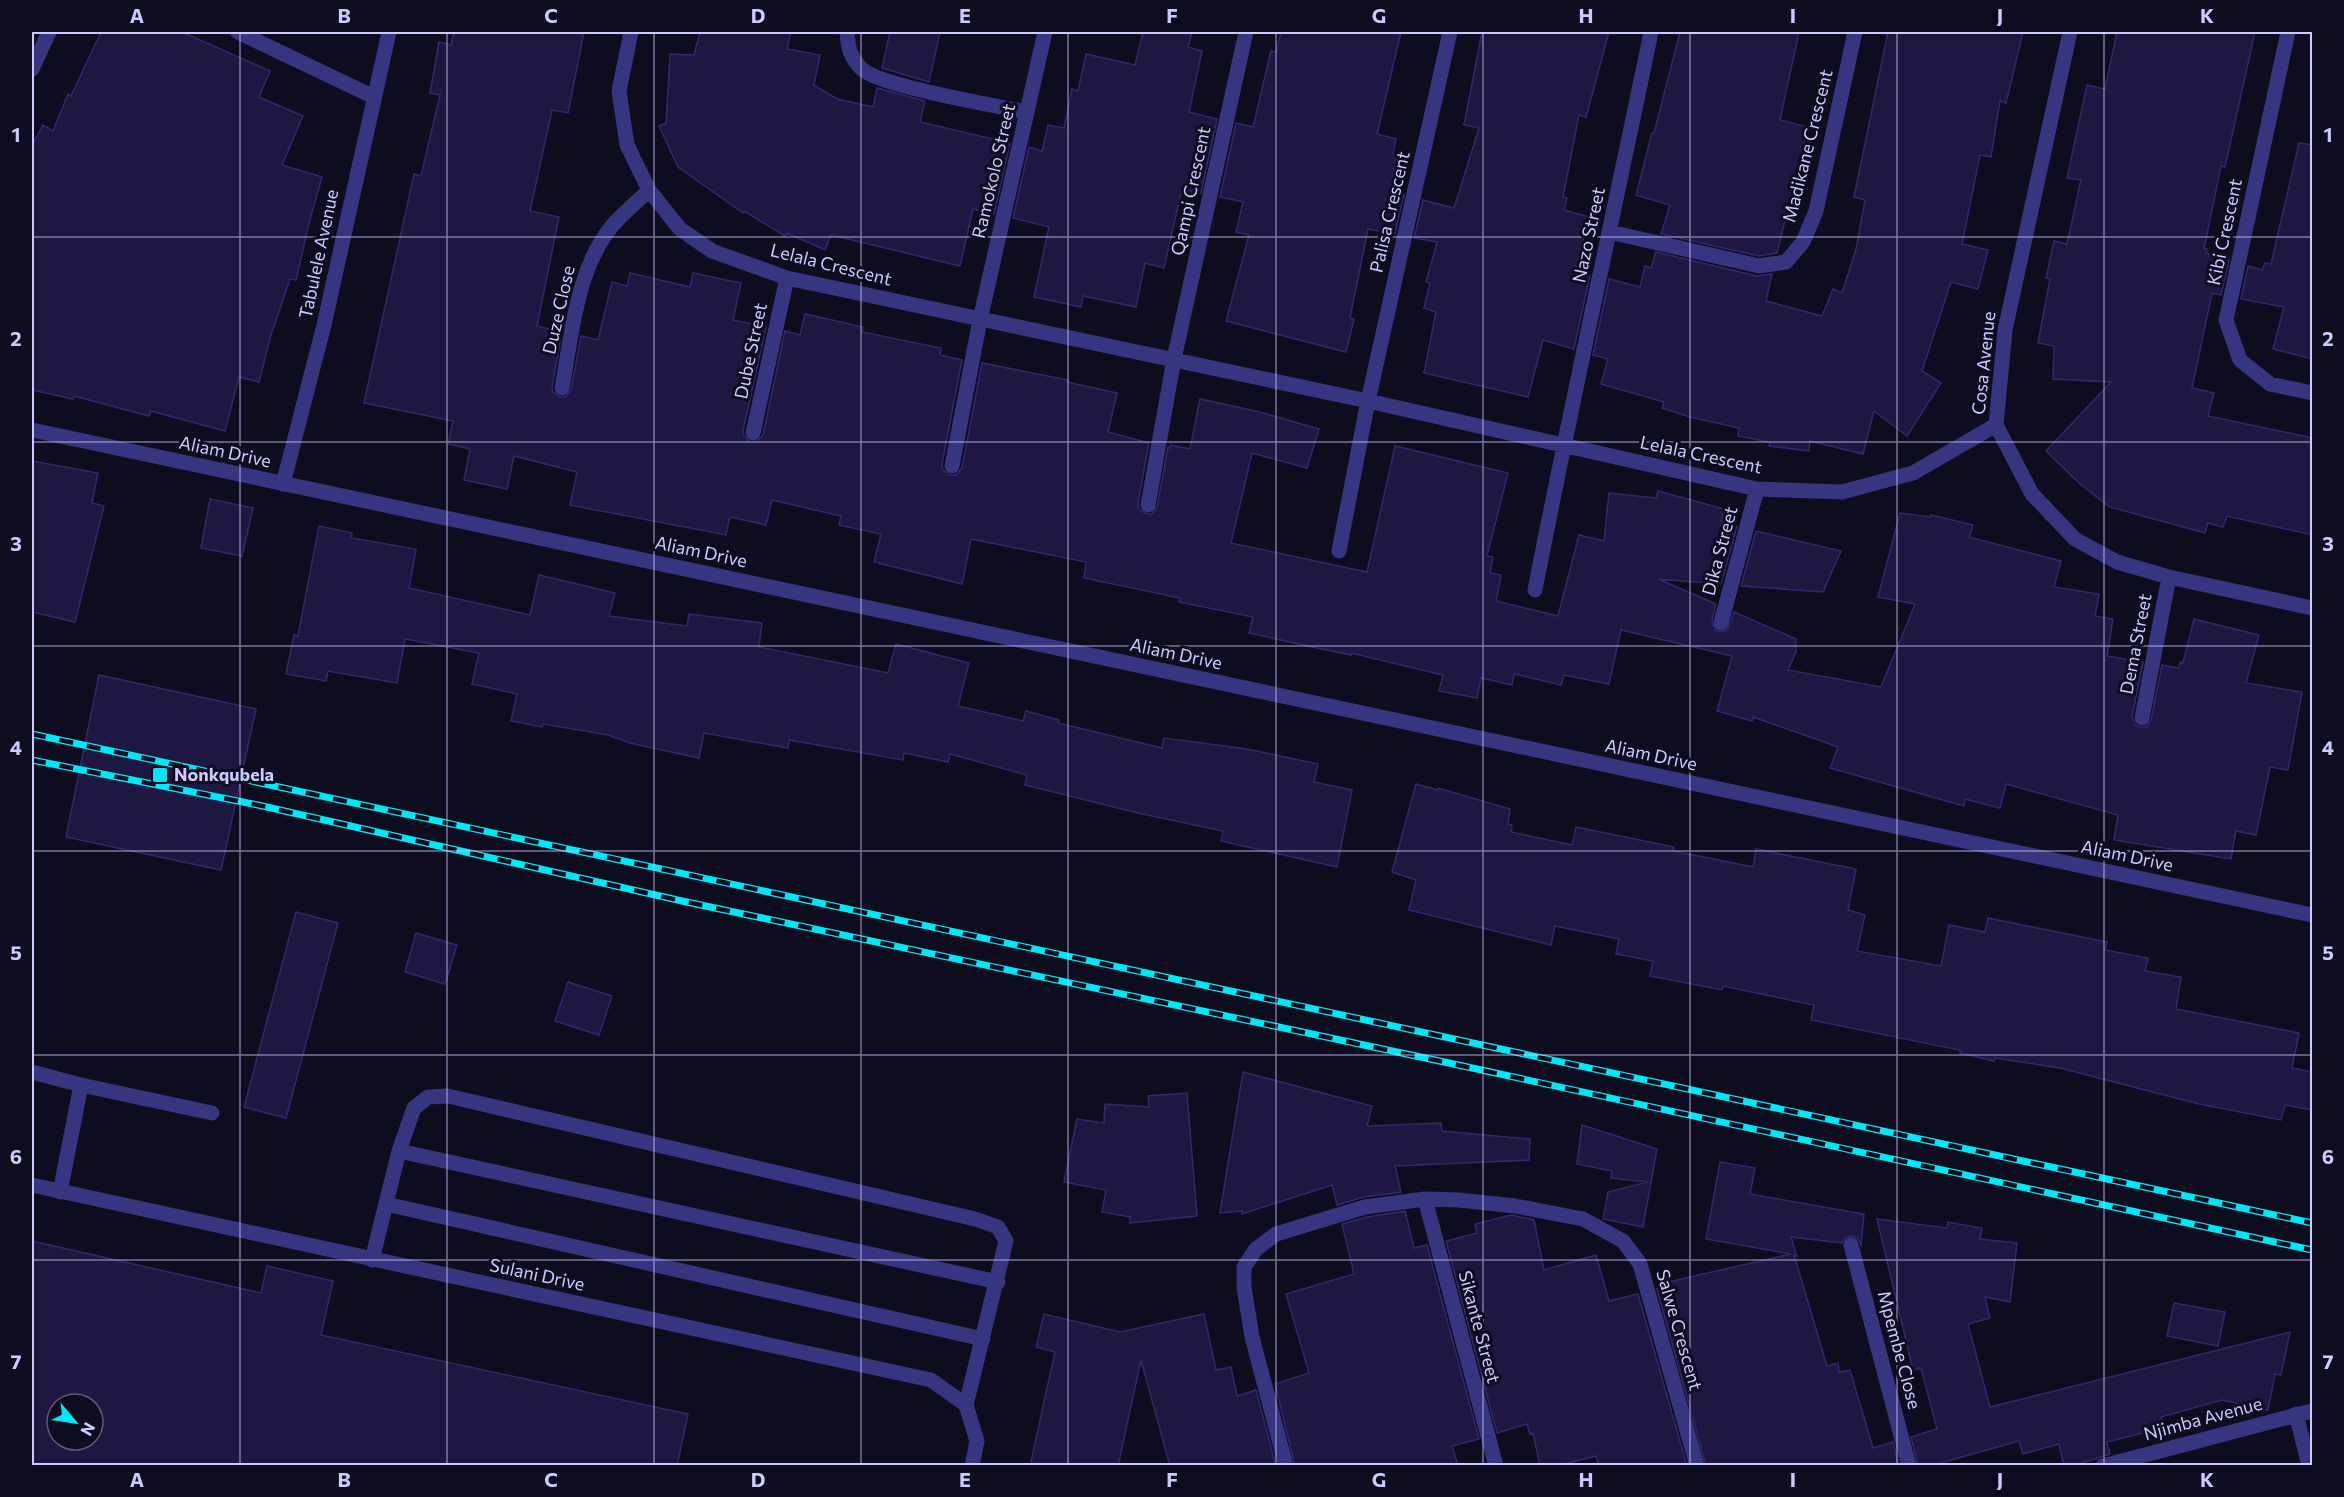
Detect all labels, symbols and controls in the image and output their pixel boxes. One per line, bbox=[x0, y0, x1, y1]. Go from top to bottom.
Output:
text: A bbox=[130, 3, 144, 27]
text: B bbox=[337, 3, 351, 27]
text: C bbox=[544, 3, 558, 27]
text: D bbox=[751, 3, 765, 27]
text: E bbox=[959, 3, 971, 27]
text: F bbox=[1166, 3, 1178, 27]
text: G bbox=[1372, 3, 1386, 27]
text: H bbox=[1579, 3, 1594, 27]
text: I bbox=[1790, 3, 1796, 27]
text: J bbox=[1997, 3, 2003, 27]
text: K bbox=[2200, 3, 2214, 27]
street label: Madikane Crescent bbox=[1777, 67, 1837, 225]
street label: Ramokolo Street bbox=[967, 101, 1019, 240]
text: 1 bbox=[11, 122, 21, 146]
text: 1 bbox=[2323, 122, 2333, 146]
street label: Qampi Crescent bbox=[1166, 124, 1214, 257]
street label: Palisa Crescent bbox=[1364, 149, 1414, 275]
street label: Kibi Crescent bbox=[2202, 176, 2246, 287]
street label: Nazo Street bbox=[1567, 185, 1609, 285]
street label: Tabulele Avenue bbox=[294, 187, 342, 320]
street label: Lelala Crescent bbox=[768, 238, 894, 290]
street label: Duze Close bbox=[537, 263, 579, 356]
street label: Dube Street bbox=[729, 301, 771, 401]
street label: Cosa Avenue bbox=[1967, 310, 1999, 416]
text: 2 bbox=[10, 326, 22, 350]
text: 2 bbox=[2322, 326, 2334, 350]
street label: Lelala Crescent bbox=[1638, 430, 1764, 478]
street label: Aliam Drive bbox=[177, 431, 273, 472]
street label: Dika Street bbox=[1697, 504, 1741, 598]
text: 3 bbox=[10, 531, 22, 555]
street label: Aliam Drive bbox=[653, 531, 749, 572]
text: 3 bbox=[2322, 531, 2334, 555]
street label: Dema Street bbox=[2114, 592, 2156, 696]
street label: Aliam Drive bbox=[1128, 633, 1224, 674]
street label: Aliam Drive bbox=[1603, 734, 1699, 775]
text: 4 bbox=[10, 735, 22, 759]
text: 4 bbox=[2322, 735, 2334, 759]
place label: Nonkqubela bbox=[174, 763, 274, 785]
marker: Nonkqubela bbox=[151, 766, 169, 784]
street label: Aliam Drive bbox=[2079, 835, 2175, 876]
text: 5 bbox=[10, 940, 22, 964]
text: 5 bbox=[2322, 940, 2334, 964]
text: 6 bbox=[10, 1144, 22, 1168]
text: 6 bbox=[2322, 1144, 2334, 1168]
street label: Sulani Drive bbox=[488, 1253, 587, 1295]
street label: Salwe Crescent bbox=[1652, 1267, 1708, 1393]
street label: Sikante Street bbox=[1454, 1268, 1506, 1385]
street label: Mpembe Close bbox=[1874, 1288, 1926, 1411]
text: 7 bbox=[11, 1349, 22, 1373]
text: 7 bbox=[2323, 1349, 2334, 1373]
north arrow bbox=[45, 1392, 105, 1452]
street label: Njimba Avenue bbox=[2141, 1392, 2265, 1444]
text: N bbox=[77, 1420, 100, 1439]
text: A bbox=[130, 1467, 144, 1491]
text: B bbox=[337, 1467, 351, 1491]
text: C bbox=[544, 1467, 558, 1491]
text: D bbox=[751, 1467, 765, 1491]
text: E bbox=[959, 1467, 971, 1491]
text: F bbox=[1166, 1467, 1178, 1491]
text: G bbox=[1372, 1467, 1386, 1491]
text: H bbox=[1579, 1467, 1594, 1491]
text: I bbox=[1790, 1467, 1796, 1491]
text: J bbox=[1997, 1467, 2003, 1491]
text: K bbox=[2200, 1467, 2214, 1491]

